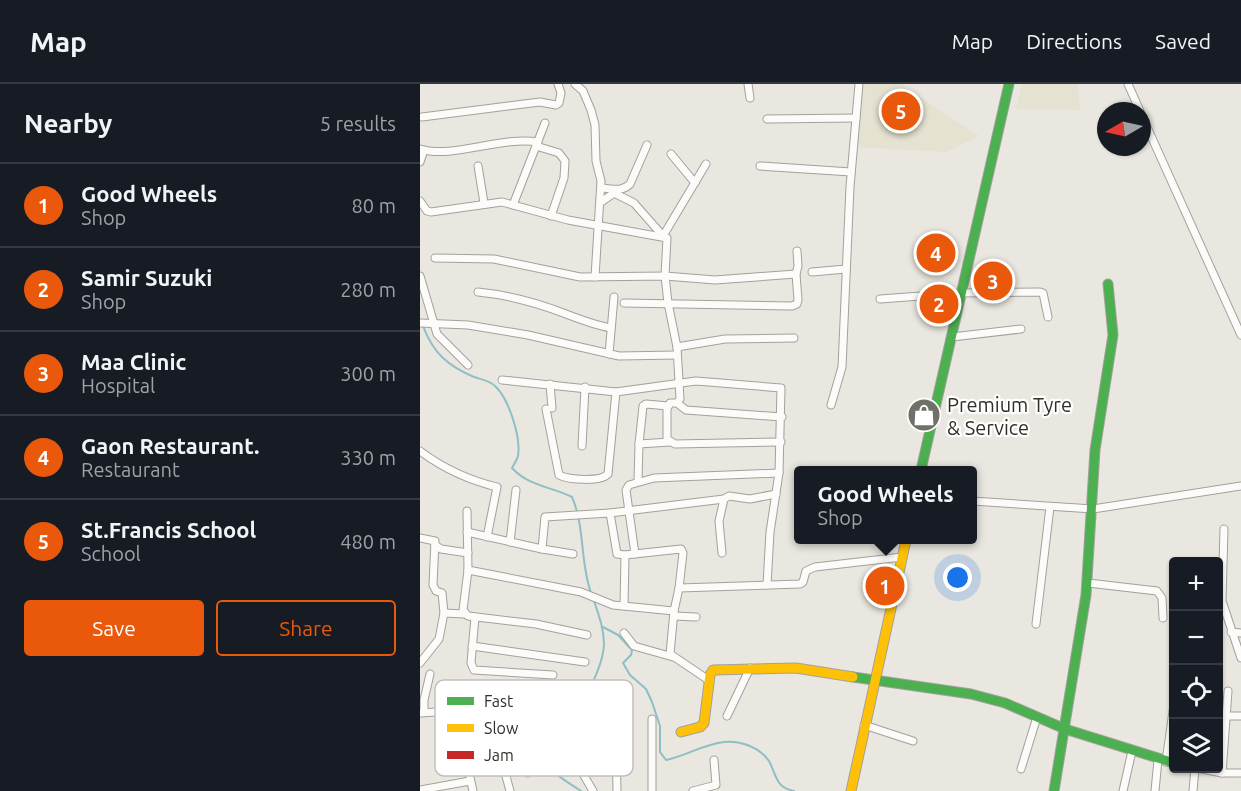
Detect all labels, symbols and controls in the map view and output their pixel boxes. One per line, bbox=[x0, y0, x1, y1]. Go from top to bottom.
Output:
text: Map bbox=[30, 26, 87, 57]
text: Map bbox=[952, 29, 993, 53]
text: Directions bbox=[1026, 29, 1122, 53]
text: Saved bbox=[1155, 29, 1211, 53]
pin: 5 bbox=[882, 88, 920, 134]
north arrow bbox=[1097, 102, 1151, 156]
text: Nearby bbox=[24, 109, 112, 138]
text: 5 results bbox=[320, 112, 396, 135]
text: Good Wheels bbox=[81, 181, 217, 206]
text: 1 bbox=[38, 194, 49, 217]
text: 80 m bbox=[352, 194, 396, 217]
text: Shop bbox=[81, 206, 126, 229]
pin: 4 bbox=[916, 230, 956, 276]
pin: 3 bbox=[974, 258, 1012, 304]
text: Samir Suzuki bbox=[81, 265, 212, 290]
text: 2 bbox=[38, 278, 49, 301]
text: 280 m bbox=[340, 278, 396, 301]
pin: 2 bbox=[920, 282, 958, 326]
text: Shop bbox=[81, 290, 126, 313]
text: Maa Clinic bbox=[81, 349, 186, 374]
text: 3 bbox=[38, 362, 49, 385]
text: 300 m bbox=[340, 362, 396, 385]
text: Hospital bbox=[81, 374, 155, 397]
place label: Premium Tyre & Service bbox=[947, 393, 1072, 439]
shop icon: Premium Tyre & Service bbox=[906, 397, 942, 433]
text: Gaon Restaurant. bbox=[81, 433, 259, 458]
text: 4 bbox=[38, 446, 49, 469]
text: 330 m bbox=[340, 446, 396, 469]
text: Restaurant bbox=[81, 458, 180, 481]
popup bbox=[794, 466, 977, 544]
text: Good Wheels bbox=[817, 481, 954, 506]
text: Shop bbox=[817, 506, 863, 529]
text: St.Francis School bbox=[81, 517, 256, 542]
text: 5 bbox=[38, 530, 49, 553]
text: 480 m bbox=[340, 530, 396, 553]
text: School bbox=[81, 542, 141, 565]
map controls bbox=[1169, 557, 1223, 773]
button: + bbox=[1169, 557, 1223, 611]
your location bbox=[943, 563, 972, 592]
pin: 1 bbox=[866, 564, 904, 608]
button: Save bbox=[24, 600, 204, 656]
button: Share bbox=[216, 600, 396, 656]
button: − bbox=[1169, 611, 1223, 665]
button: locate bbox=[1169, 665, 1223, 719]
legend bbox=[435, 680, 633, 776]
text: Fast bbox=[484, 692, 514, 710]
text: Slow bbox=[484, 719, 519, 737]
button: layers bbox=[1169, 719, 1223, 773]
text: Jam bbox=[484, 746, 514, 764]

